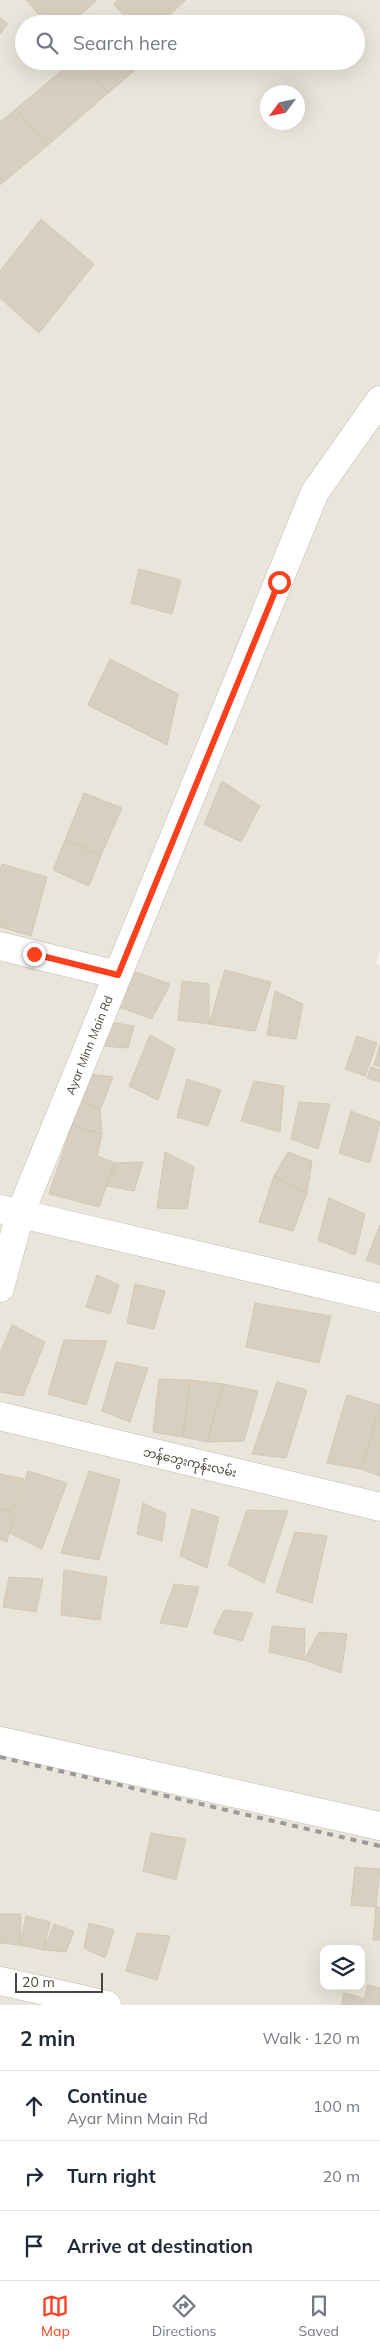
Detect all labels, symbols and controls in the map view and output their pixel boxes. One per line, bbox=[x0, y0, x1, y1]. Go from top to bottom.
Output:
search box bbox=[15, 15, 365, 70]
icon: search bbox=[33, 29, 61, 57]
text: Search here bbox=[73, 31, 177, 55]
north arrow bbox=[260, 85, 305, 130]
route start bbox=[268, 571, 291, 594]
route end bbox=[23, 943, 46, 966]
street label: Ayar Minn Main Rd bbox=[62, 993, 116, 1097]
street label: ဘန်ဘွေးကုန်းလမ်း bbox=[141, 1443, 239, 1483]
map controls bbox=[320, 1945, 365, 1990]
button: layers bbox=[320, 1945, 365, 1990]
scale bar bbox=[15, 1970, 102, 1993]
text: 20 m bbox=[22, 1973, 55, 1991]
text: 2 min bbox=[20, 2025, 75, 2051]
text: Walk · 120 m bbox=[262, 2028, 360, 2048]
text: Continue bbox=[67, 2084, 147, 2108]
icon: ahead bbox=[20, 2092, 48, 2120]
text: 100 m bbox=[313, 2096, 360, 2116]
text: Ayar Minn Main Rd bbox=[67, 2108, 208, 2128]
icon: right bbox=[20, 2162, 48, 2190]
text: Turn right bbox=[67, 2164, 156, 2188]
text: 20 m bbox=[323, 2166, 360, 2186]
icon: arrive bbox=[20, 2232, 48, 2260]
text: Arrive at destination bbox=[67, 2234, 253, 2258]
tab: Map bbox=[41, 2292, 70, 2340]
tab: Directions bbox=[152, 2292, 217, 2340]
tab: Saved bbox=[299, 2292, 339, 2340]

